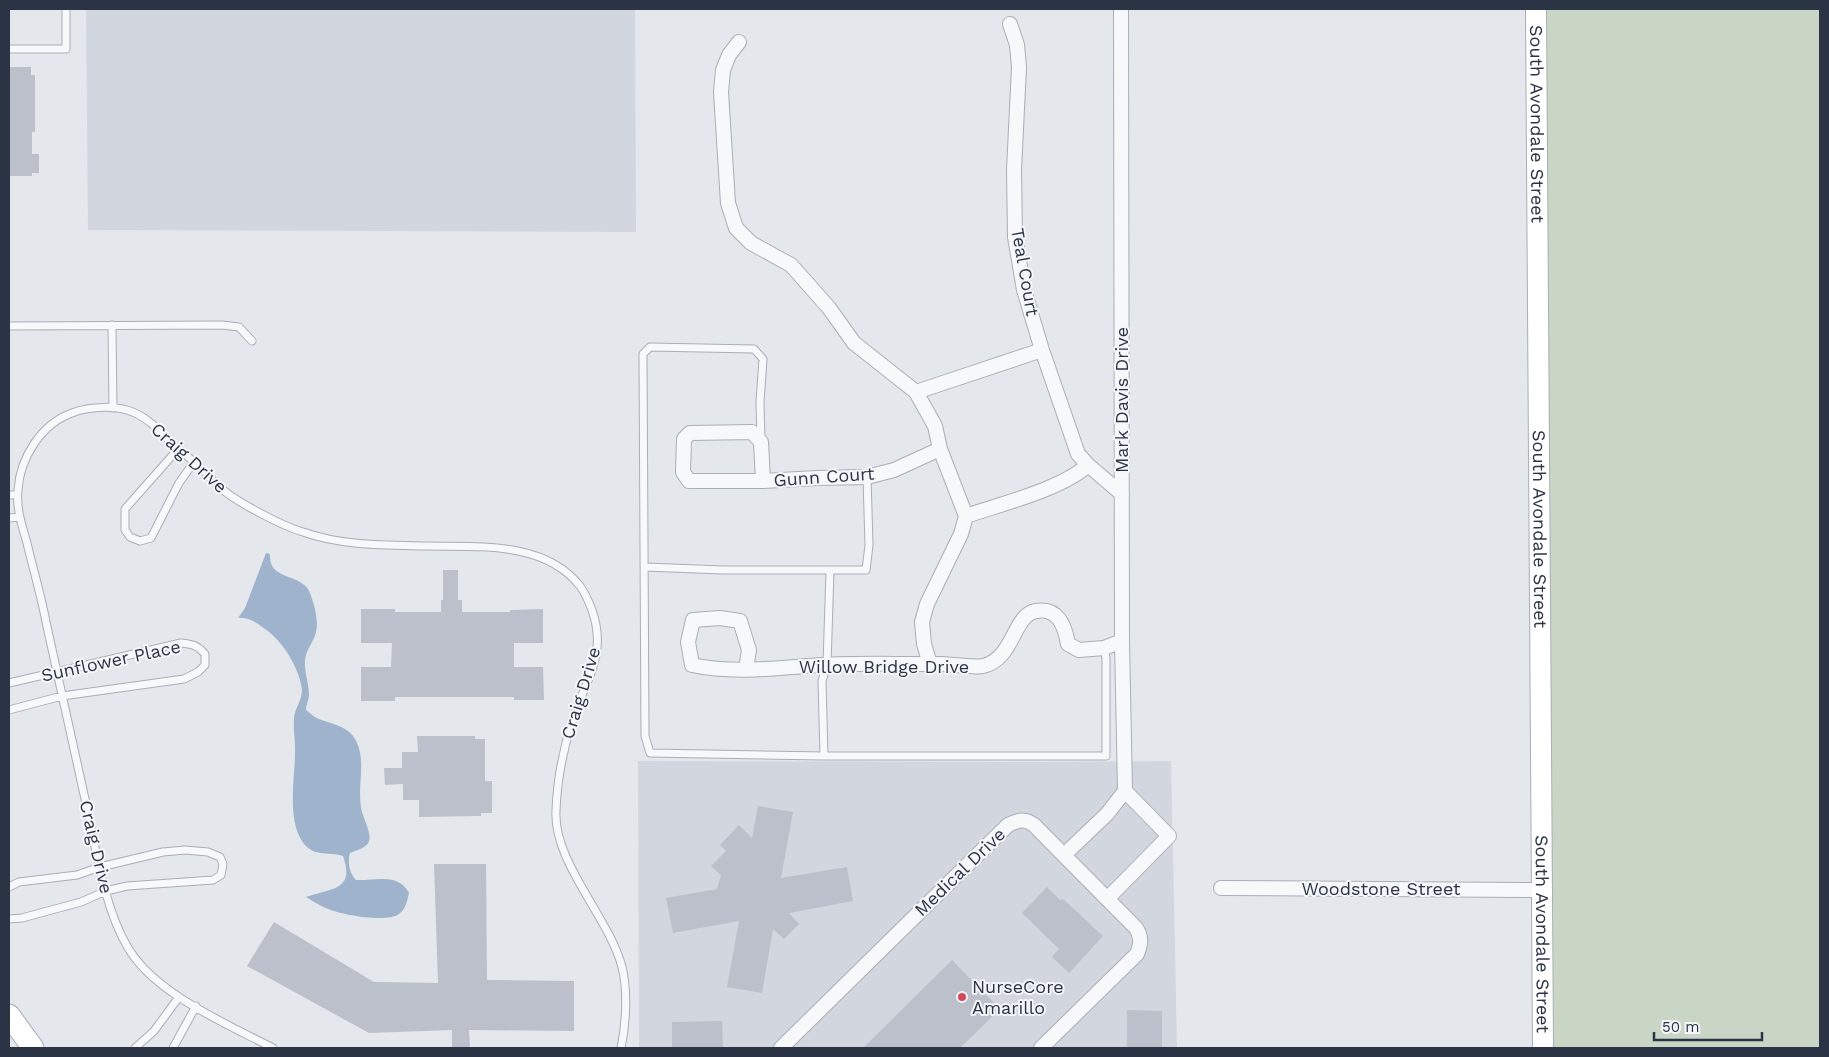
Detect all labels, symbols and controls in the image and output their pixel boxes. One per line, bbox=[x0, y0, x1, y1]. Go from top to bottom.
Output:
street label: South Avondale Street bbox=[1526, 25, 1548, 224]
street label: Teal Court bbox=[1007, 226, 1044, 318]
street label: Mark Davis Drive bbox=[1111, 327, 1132, 473]
street label: Craig Drive bbox=[147, 418, 232, 497]
street label: South Avondale Street bbox=[1529, 430, 1551, 629]
street label: Gunn Court bbox=[773, 462, 876, 491]
street label: Sunflower Place bbox=[39, 635, 183, 686]
street label: Craig Drive bbox=[557, 644, 604, 741]
street label: Willow Bridge Drive bbox=[799, 656, 969, 677]
street label: Craig Drive bbox=[76, 798, 117, 895]
street label: Medical Drive bbox=[910, 823, 1009, 920]
street label: South Avondale Street bbox=[1532, 835, 1554, 1033]
street label: Woodstone Street bbox=[1301, 878, 1461, 899]
place label: NurseCore Amarillo bbox=[972, 976, 1064, 1018]
marker: NurseCore Amarillo bbox=[956, 991, 968, 1003]
scale bar bbox=[1654, 1010, 1762, 1042]
text: 50 m bbox=[1662, 1018, 1699, 1036]

